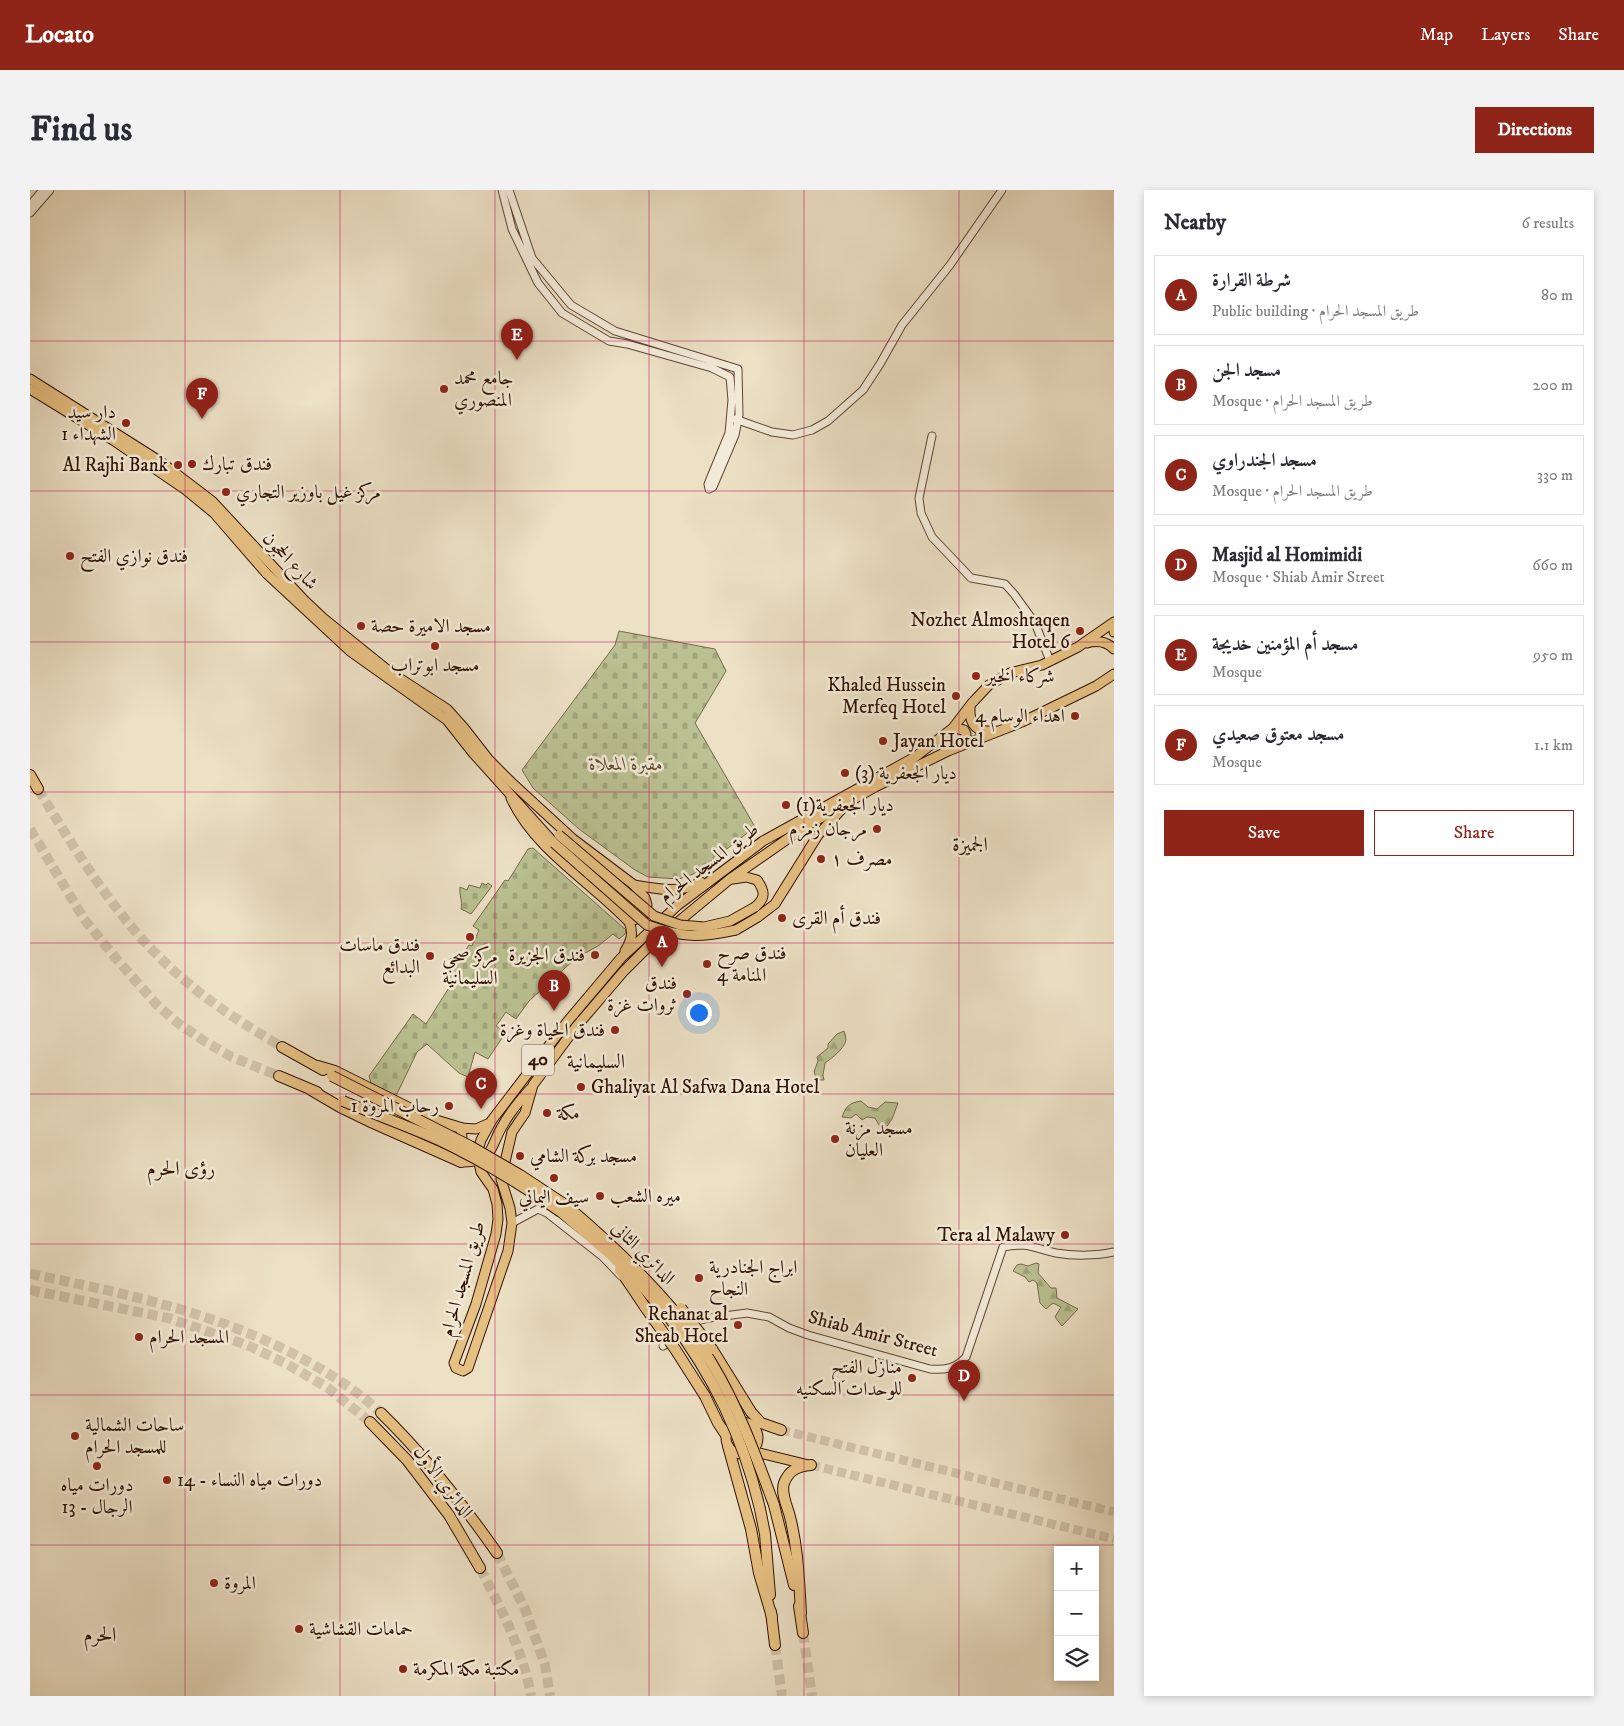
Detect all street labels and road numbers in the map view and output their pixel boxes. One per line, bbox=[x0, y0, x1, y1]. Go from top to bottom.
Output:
street label: شارع الحجون bbox=[255, 527, 323, 597]
street label: طريق المسجد الحرام bbox=[655, 818, 766, 911]
road number: 40 bbox=[522, 1044, 554, 1076]
street label: الدائري الثاني bbox=[604, 1216, 680, 1292]
street label: طريق المسجد الحرام bbox=[436, 1219, 494, 1340]
street label: Shiab Amir Street bbox=[806, 1306, 940, 1362]
street label: الدائري الأول bbox=[406, 1439, 480, 1525]

